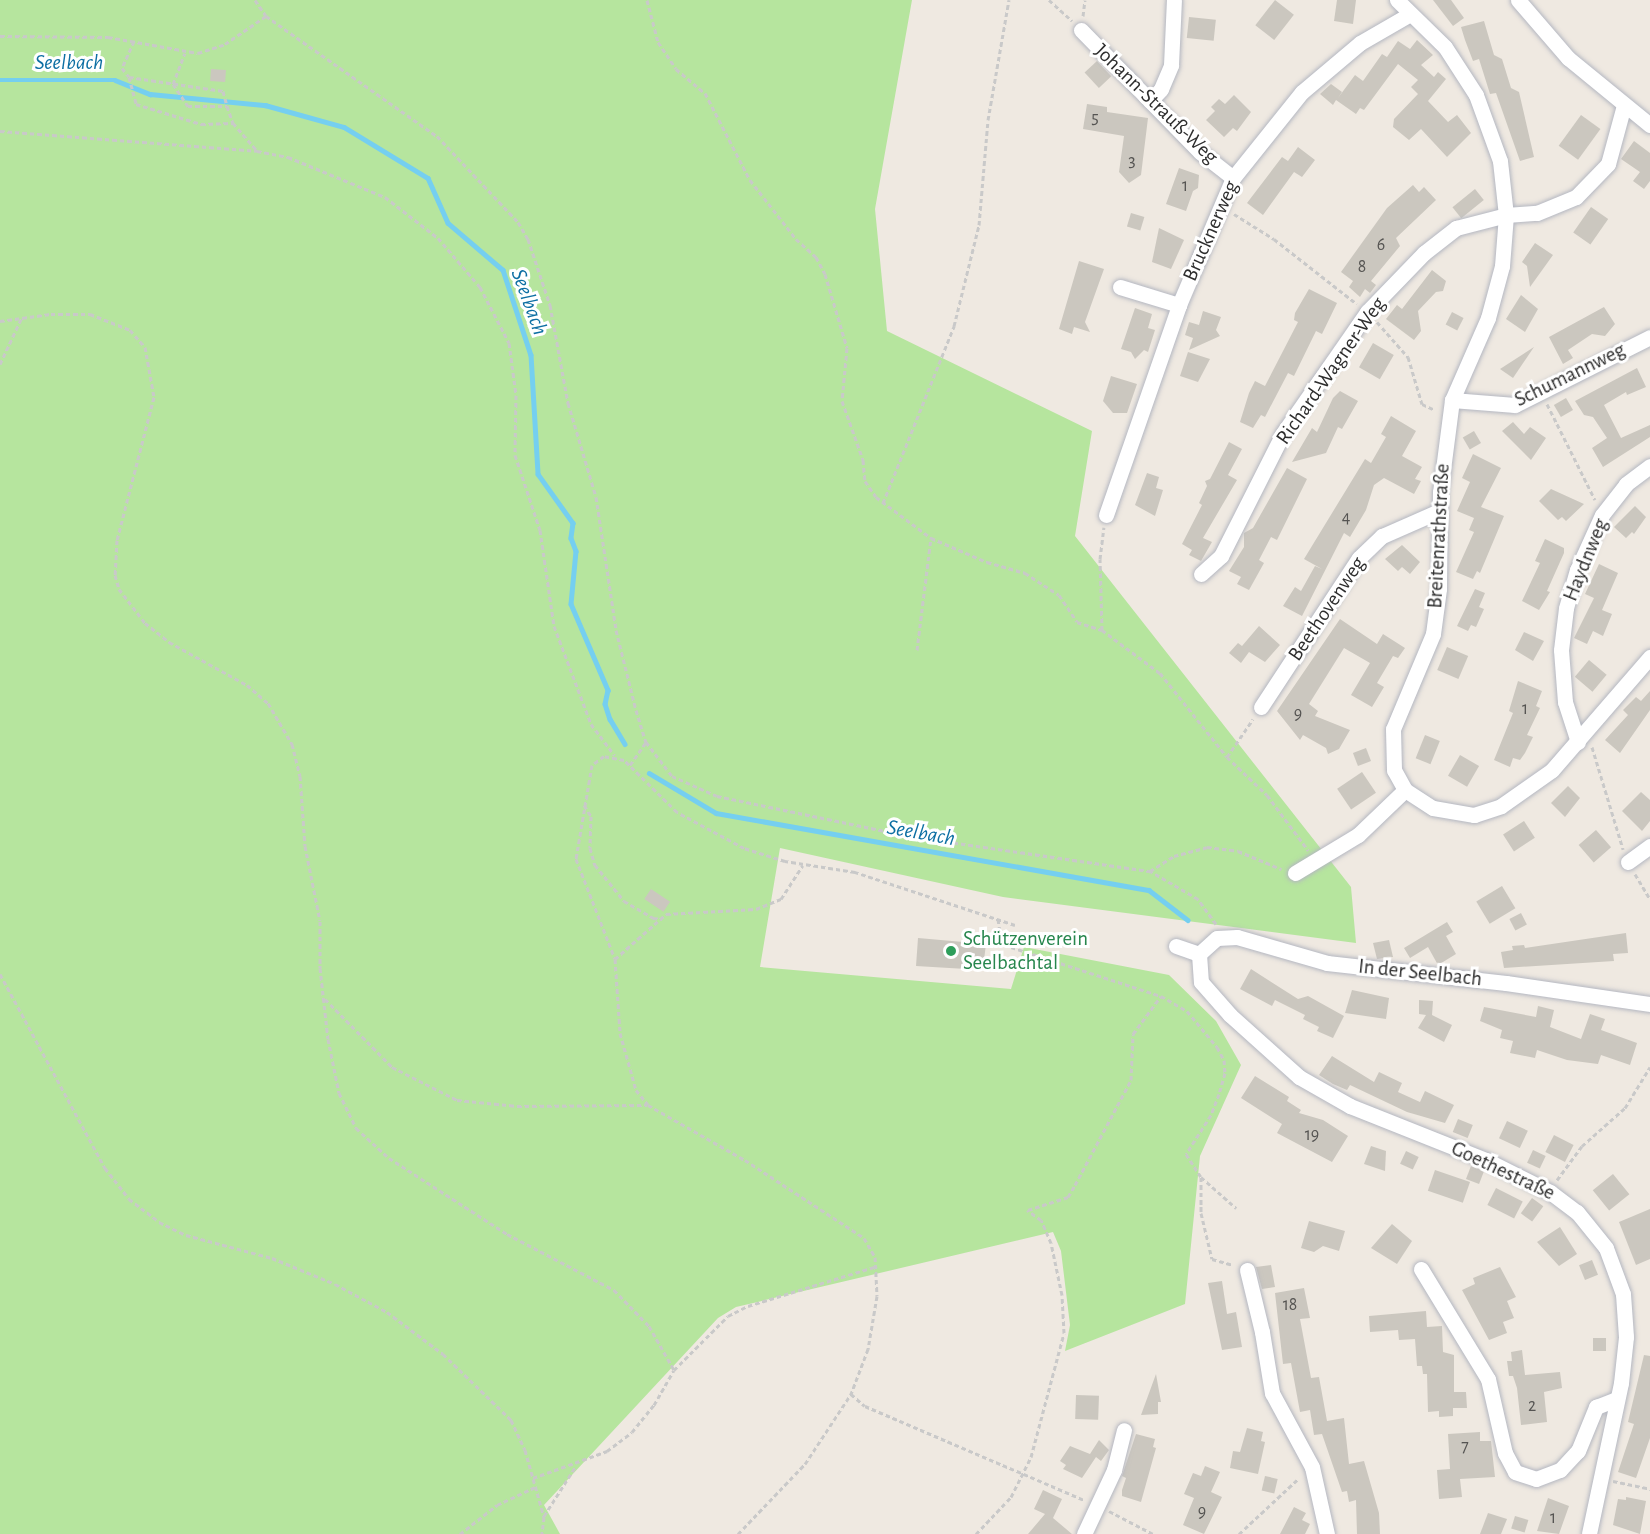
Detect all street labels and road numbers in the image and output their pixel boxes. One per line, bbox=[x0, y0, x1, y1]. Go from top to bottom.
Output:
street label: Johann-Strauß-Weg bbox=[1089, 39, 1223, 169]
street label: Brucknerweg bbox=[1178, 177, 1244, 285]
street label: Richard-Wagner-Weg bbox=[1271, 292, 1391, 450]
street label: Schumannweg bbox=[1511, 337, 1629, 413]
street label: Breitenrathstraße bbox=[1423, 463, 1455, 609]
street label: Haydnweg bbox=[1558, 515, 1614, 605]
street label: Beethovenweg bbox=[1283, 552, 1371, 666]
street label: In der Seelbach bbox=[1357, 954, 1483, 992]
street label: Goethestraße bbox=[1447, 1136, 1559, 1206]

